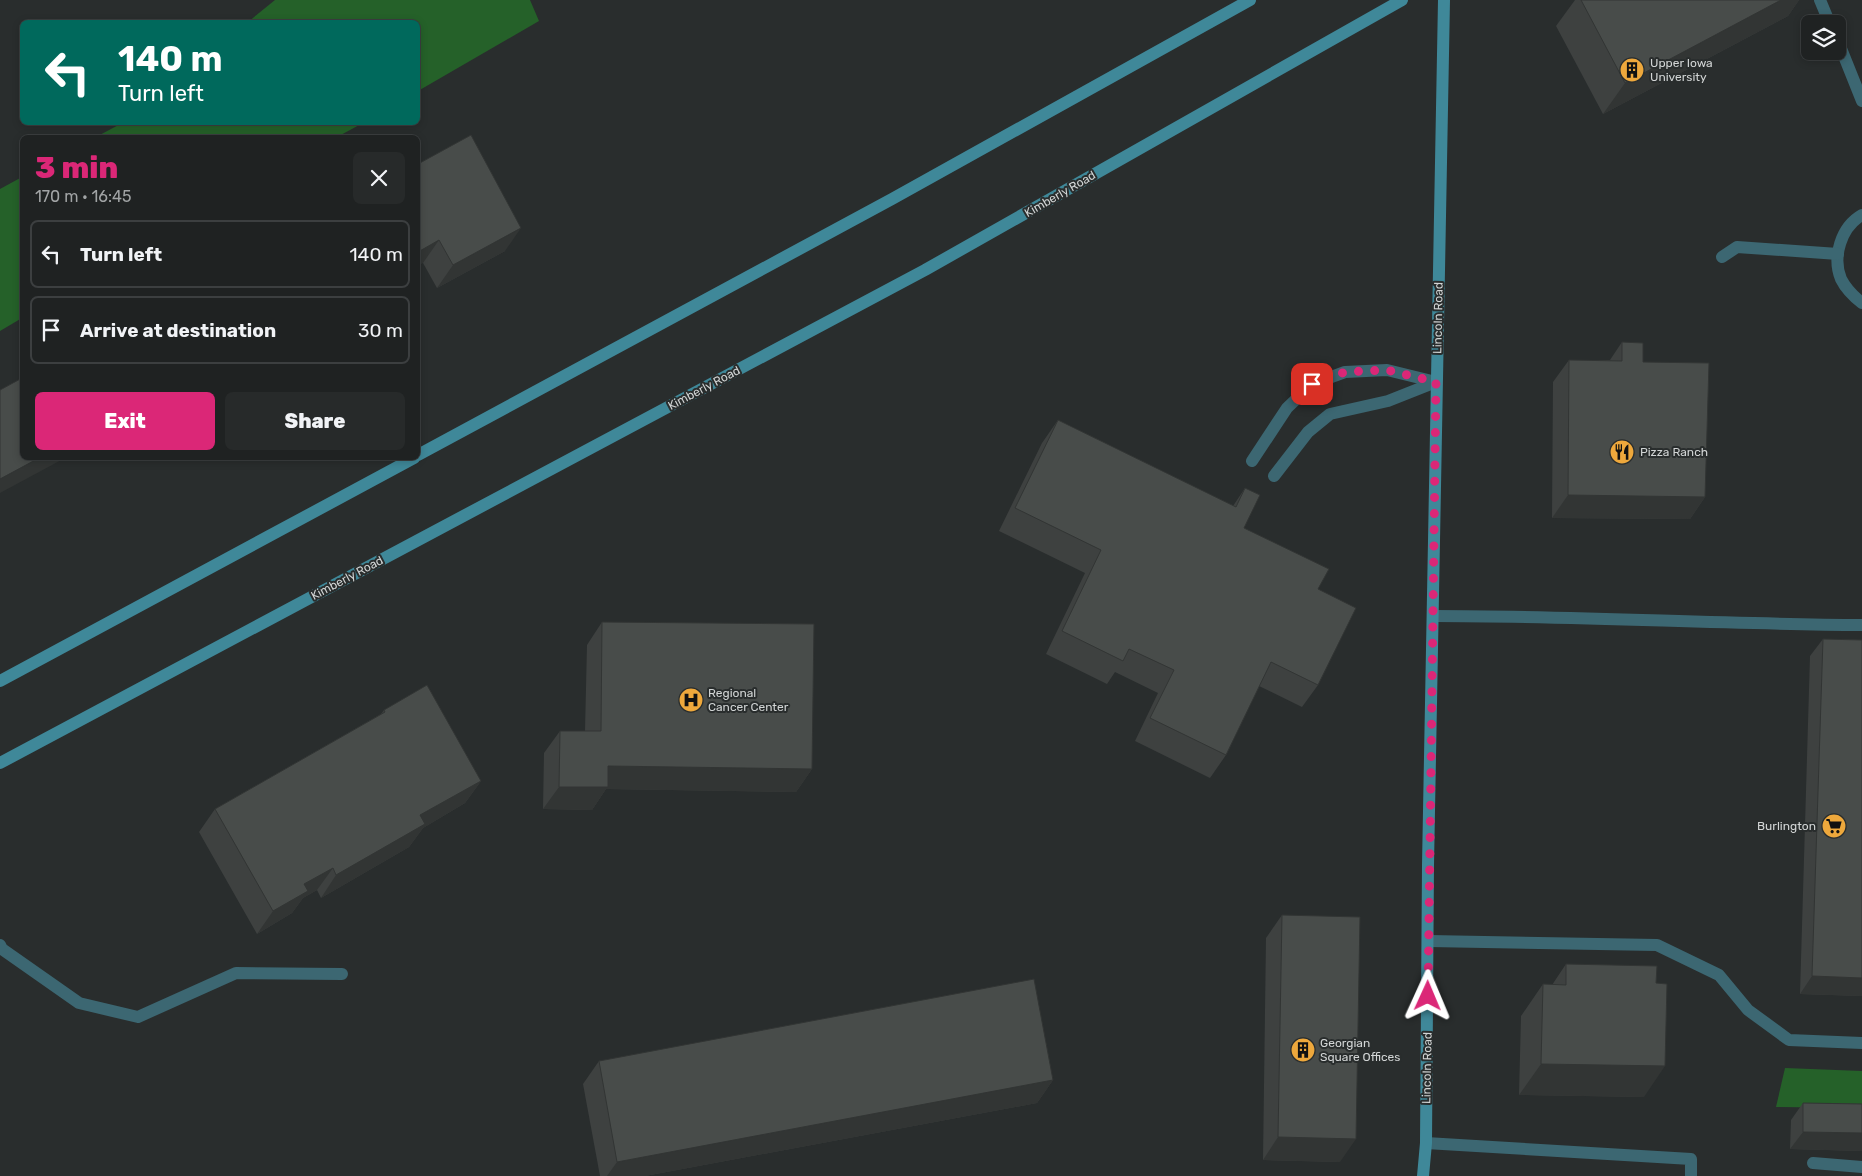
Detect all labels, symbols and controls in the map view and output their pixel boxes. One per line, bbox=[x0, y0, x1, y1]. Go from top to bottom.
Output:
map controls bbox=[1801, 15, 1846, 60]
button: layers bbox=[1801, 15, 1846, 60]
text: 140 m bbox=[118, 38, 223, 80]
icon: left bbox=[35, 40, 100, 105]
place label: Upper Iowa University bbox=[1650, 56, 1713, 84]
building icon: Upper Iowa University bbox=[1619, 57, 1645, 83]
text: Turn left bbox=[118, 80, 204, 107]
text: 3 min bbox=[35, 150, 118, 186]
button: close bbox=[353, 152, 405, 204]
street label: Kimberly Road bbox=[1022, 168, 1098, 220]
text: 170 m · 16:45 bbox=[35, 187, 132, 206]
icon: left bbox=[37, 240, 65, 268]
text: Turn left bbox=[80, 243, 162, 266]
text: 140 m bbox=[349, 243, 403, 266]
street label: Lincoln Road bbox=[1430, 282, 1446, 354]
icon: arrive bbox=[37, 316, 65, 344]
text: Arrive at destination bbox=[80, 319, 276, 342]
text: 30 m bbox=[358, 319, 403, 342]
street label: Kimberly Road bbox=[665, 363, 743, 413]
pin bbox=[1291, 363, 1333, 405]
icon: arrive bbox=[1298, 370, 1326, 398]
button: Exit bbox=[35, 392, 215, 450]
button: Share bbox=[225, 392, 405, 450]
restaurant icon: Pizza Ranch bbox=[1609, 439, 1635, 465]
place label: Pizza Ranch bbox=[1640, 445, 1708, 459]
street label: Kimberly Road bbox=[308, 553, 386, 603]
place label: Regional Cancer Center bbox=[708, 686, 789, 714]
hospital icon: Regional Cancer Center bbox=[678, 687, 704, 713]
supermarket icon: Burlington bbox=[1821, 813, 1847, 839]
place label: Burlington bbox=[1757, 819, 1816, 833]
position arrow bbox=[1401, 969, 1453, 1021]
street label: Lincoln Road bbox=[1419, 1032, 1435, 1104]
place label: Georgian Square Offices bbox=[1320, 1036, 1400, 1064]
building icon: Georgian Square Offices bbox=[1290, 1037, 1316, 1063]

